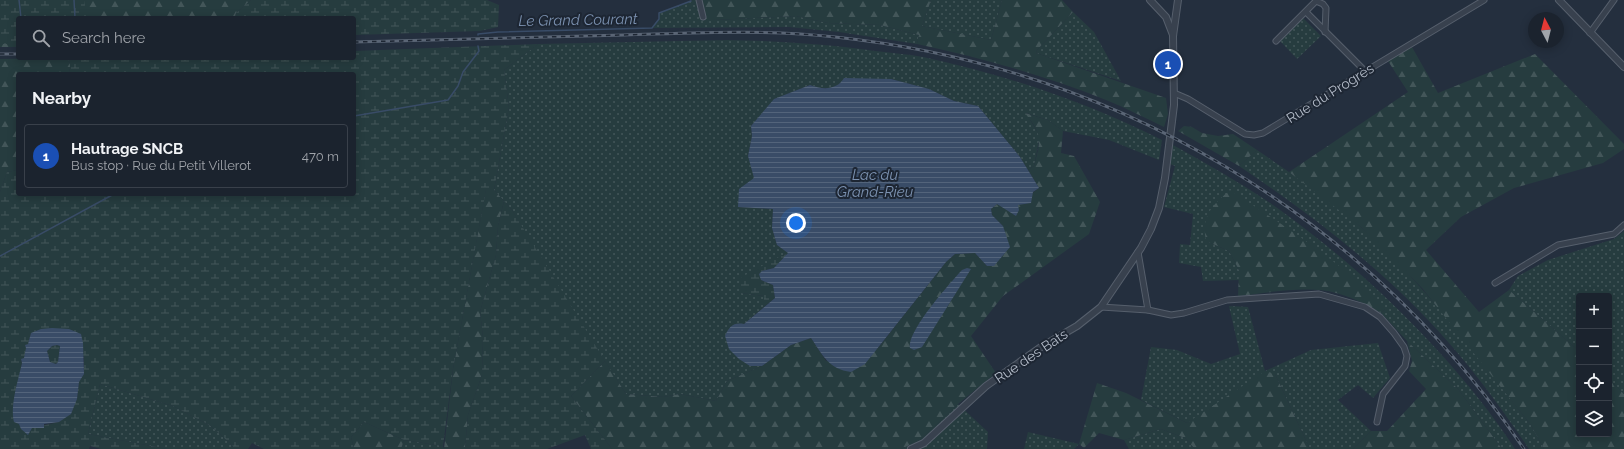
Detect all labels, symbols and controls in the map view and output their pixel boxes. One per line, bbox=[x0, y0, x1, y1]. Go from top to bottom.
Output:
water label: Le Grand Courant bbox=[518, 10, 638, 30]
north arrow bbox=[1528, 12, 1564, 48]
search box bbox=[16, 16, 356, 60]
icon: search bbox=[30, 27, 52, 49]
text: Search here bbox=[62, 29, 145, 47]
pin: 1 bbox=[1155, 49, 1181, 79]
street label: Rue du Progrès bbox=[1283, 60, 1377, 126]
text: Nearby bbox=[32, 88, 91, 108]
text: Hautrage SNCB bbox=[71, 140, 183, 158]
text: 1 bbox=[43, 149, 49, 164]
text: 470 m bbox=[302, 149, 339, 164]
text: Bus stop · Rue du Petit Villerot bbox=[71, 158, 251, 173]
water label: Lac du Grand-Rieu bbox=[837, 166, 914, 201]
your location bbox=[786, 213, 806, 233]
map controls bbox=[1576, 293, 1612, 437]
button: + bbox=[1576, 293, 1612, 329]
street label: Rue des Bats bbox=[991, 326, 1071, 386]
button: − bbox=[1576, 329, 1612, 365]
button: locate bbox=[1576, 365, 1612, 401]
button: layers bbox=[1576, 401, 1612, 437]

